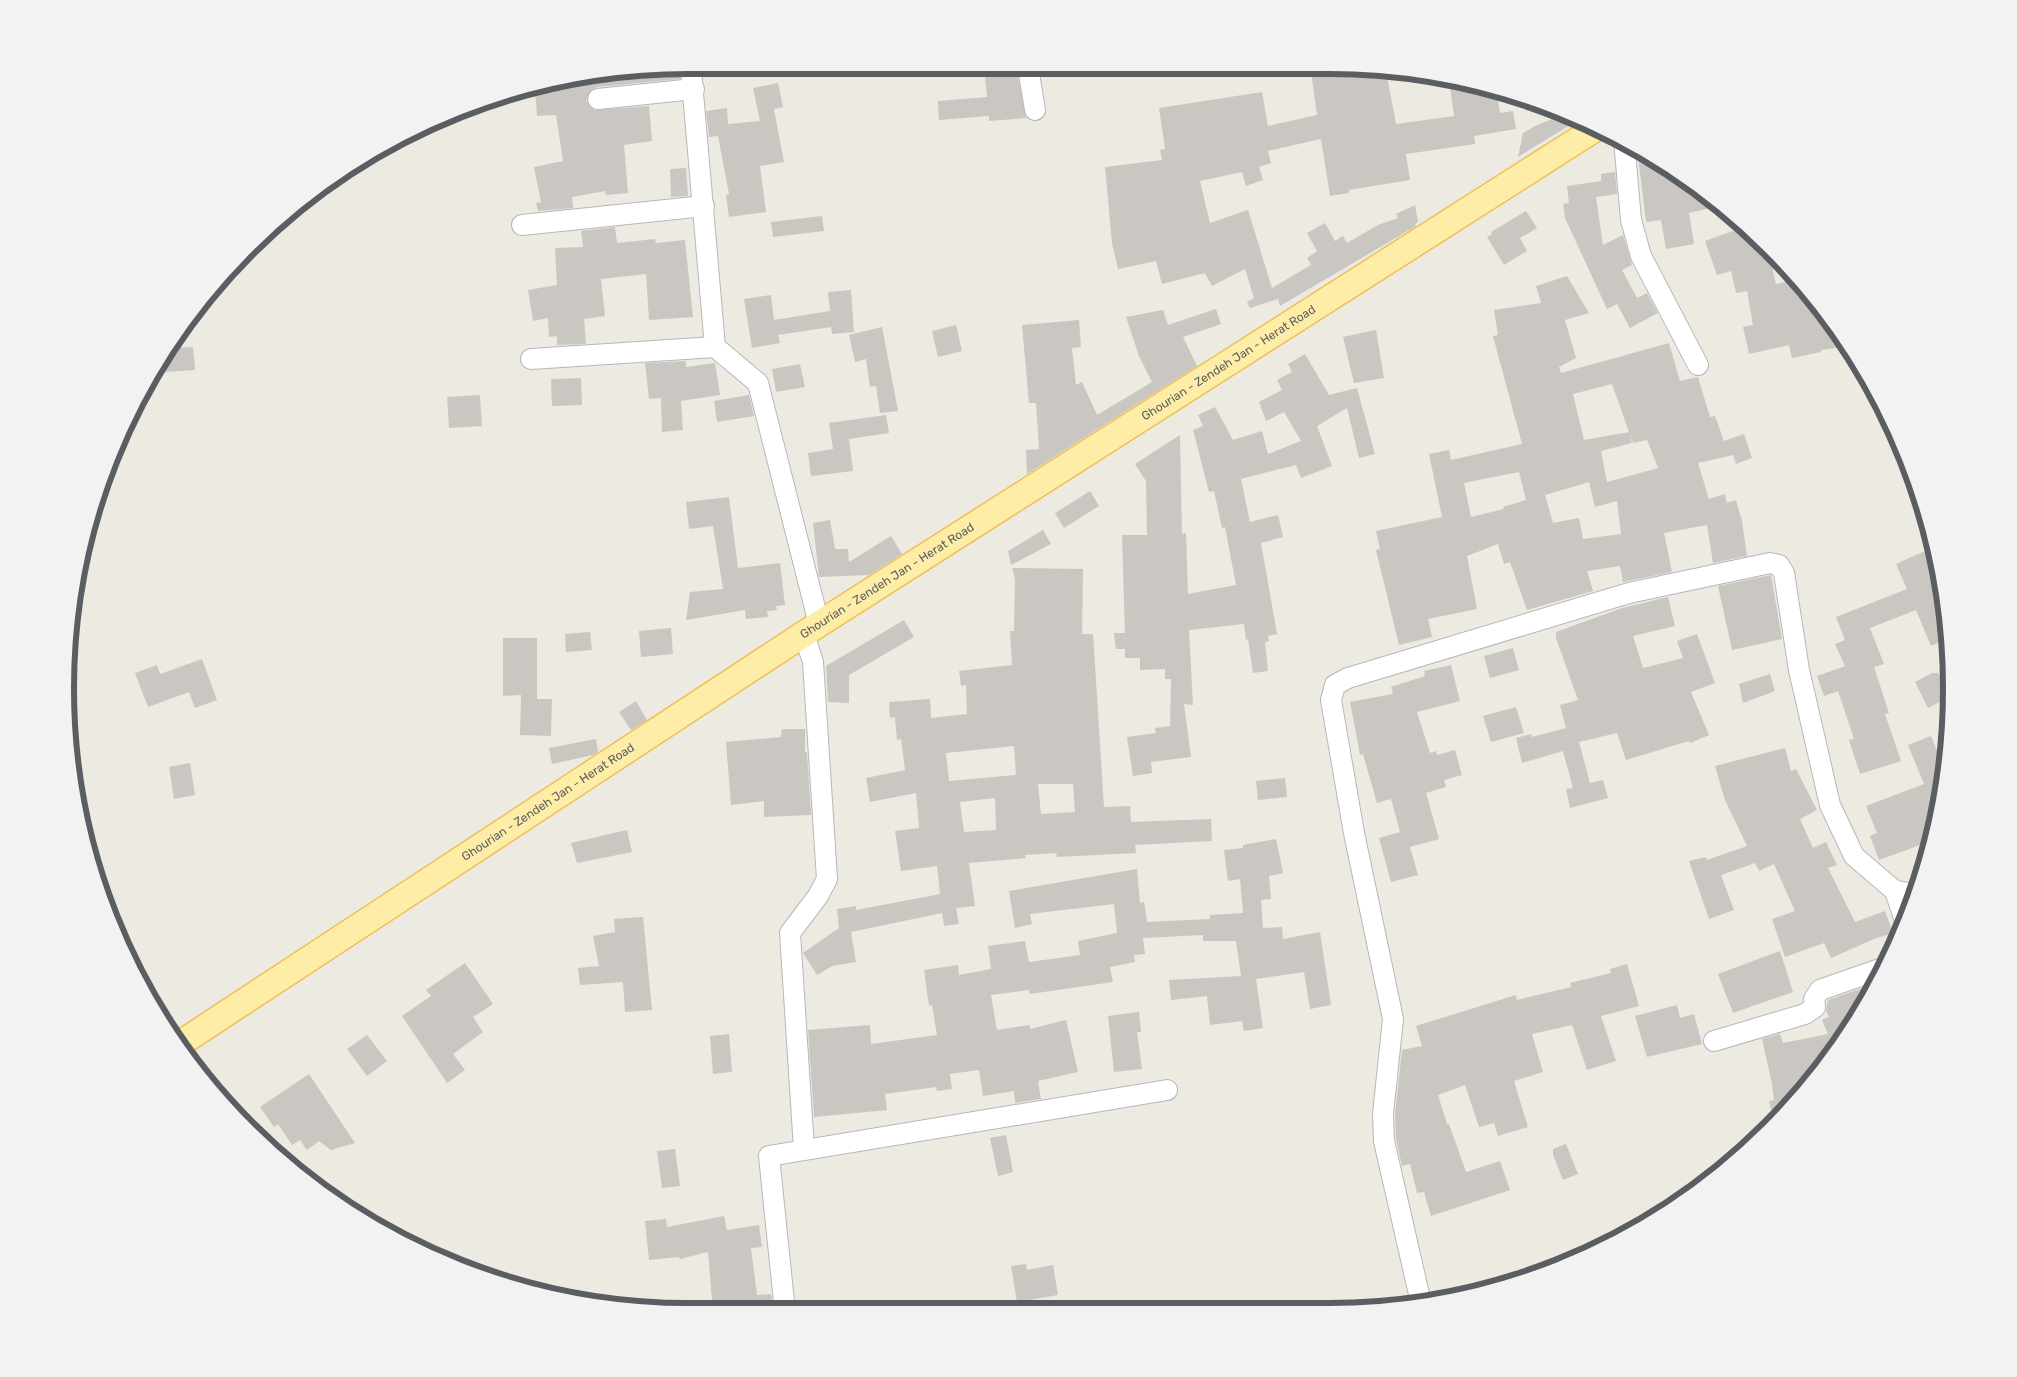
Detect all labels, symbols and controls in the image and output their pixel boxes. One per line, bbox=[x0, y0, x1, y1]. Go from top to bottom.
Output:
street label: Ghourian - Zendeh Jan - Herat Road bbox=[1139, 302, 1318, 423]
street label: Ghourian - Zendeh Jan - Herat Road bbox=[798, 520, 977, 641]
street label: Ghourian - Zendeh Jan - Herat Road bbox=[459, 740, 637, 864]

